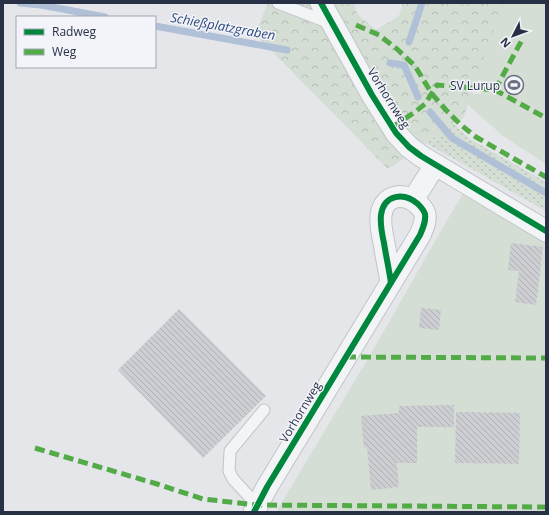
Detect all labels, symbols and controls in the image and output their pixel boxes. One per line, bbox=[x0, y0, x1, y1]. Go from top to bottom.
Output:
water label: Schießplatzgraben bbox=[169, 8, 277, 44]
legend bbox=[16, 16, 156, 68]
north arrow bbox=[493, 16, 533, 56]
text: Radweg bbox=[52, 23, 96, 40]
text: N bbox=[497, 35, 514, 51]
text: Weg bbox=[52, 43, 77, 60]
street label: Vorhornweg bbox=[364, 64, 415, 132]
sports icon: SV Lurup bbox=[503, 74, 525, 96]
place label: SV Lurup bbox=[450, 77, 500, 94]
street label: Vorhornweg bbox=[275, 378, 325, 446]

